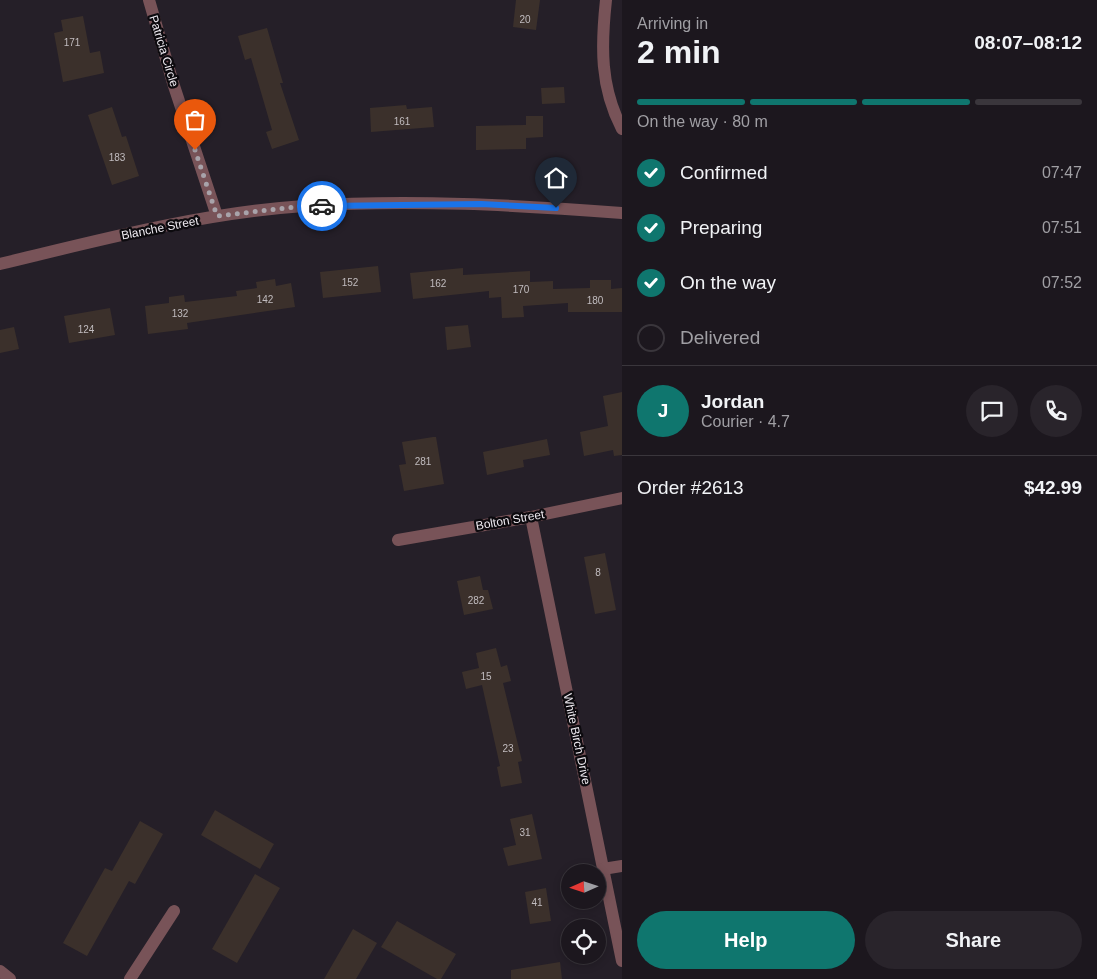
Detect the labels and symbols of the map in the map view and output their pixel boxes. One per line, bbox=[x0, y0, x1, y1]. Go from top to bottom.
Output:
street label: Patricia Circle bbox=[146, 14, 182, 89]
house number: 20 bbox=[519, 14, 531, 25]
house number: 171 bbox=[64, 37, 81, 48]
pin bbox=[174, 99, 216, 150]
house number: 161 bbox=[394, 116, 411, 127]
house number: 183 bbox=[109, 152, 126, 163]
pin bbox=[535, 157, 577, 208]
courier bbox=[297, 181, 347, 231]
street label: Blanche Street bbox=[120, 213, 201, 242]
house number: 152 bbox=[342, 277, 359, 288]
house number: 162 bbox=[430, 278, 447, 289]
house number: 170 bbox=[513, 284, 530, 295]
house number: 142 bbox=[257, 294, 274, 305]
house number: 180 bbox=[587, 295, 604, 306]
house number: 132 bbox=[172, 308, 189, 319]
house number: 124 bbox=[78, 324, 95, 335]
house number: 281 bbox=[415, 456, 432, 467]
street label: Bolton Street bbox=[475, 507, 546, 533]
house number: 8 bbox=[595, 567, 601, 578]
house number: 282 bbox=[468, 595, 485, 606]
house number: 15 bbox=[480, 671, 492, 682]
street label: White Birch Drive bbox=[561, 692, 594, 786]
house number: 23 bbox=[502, 743, 514, 754]
house number: 31 bbox=[519, 827, 531, 838]
north arrow bbox=[561, 864, 606, 909]
house number: 41 bbox=[531, 897, 543, 908]

